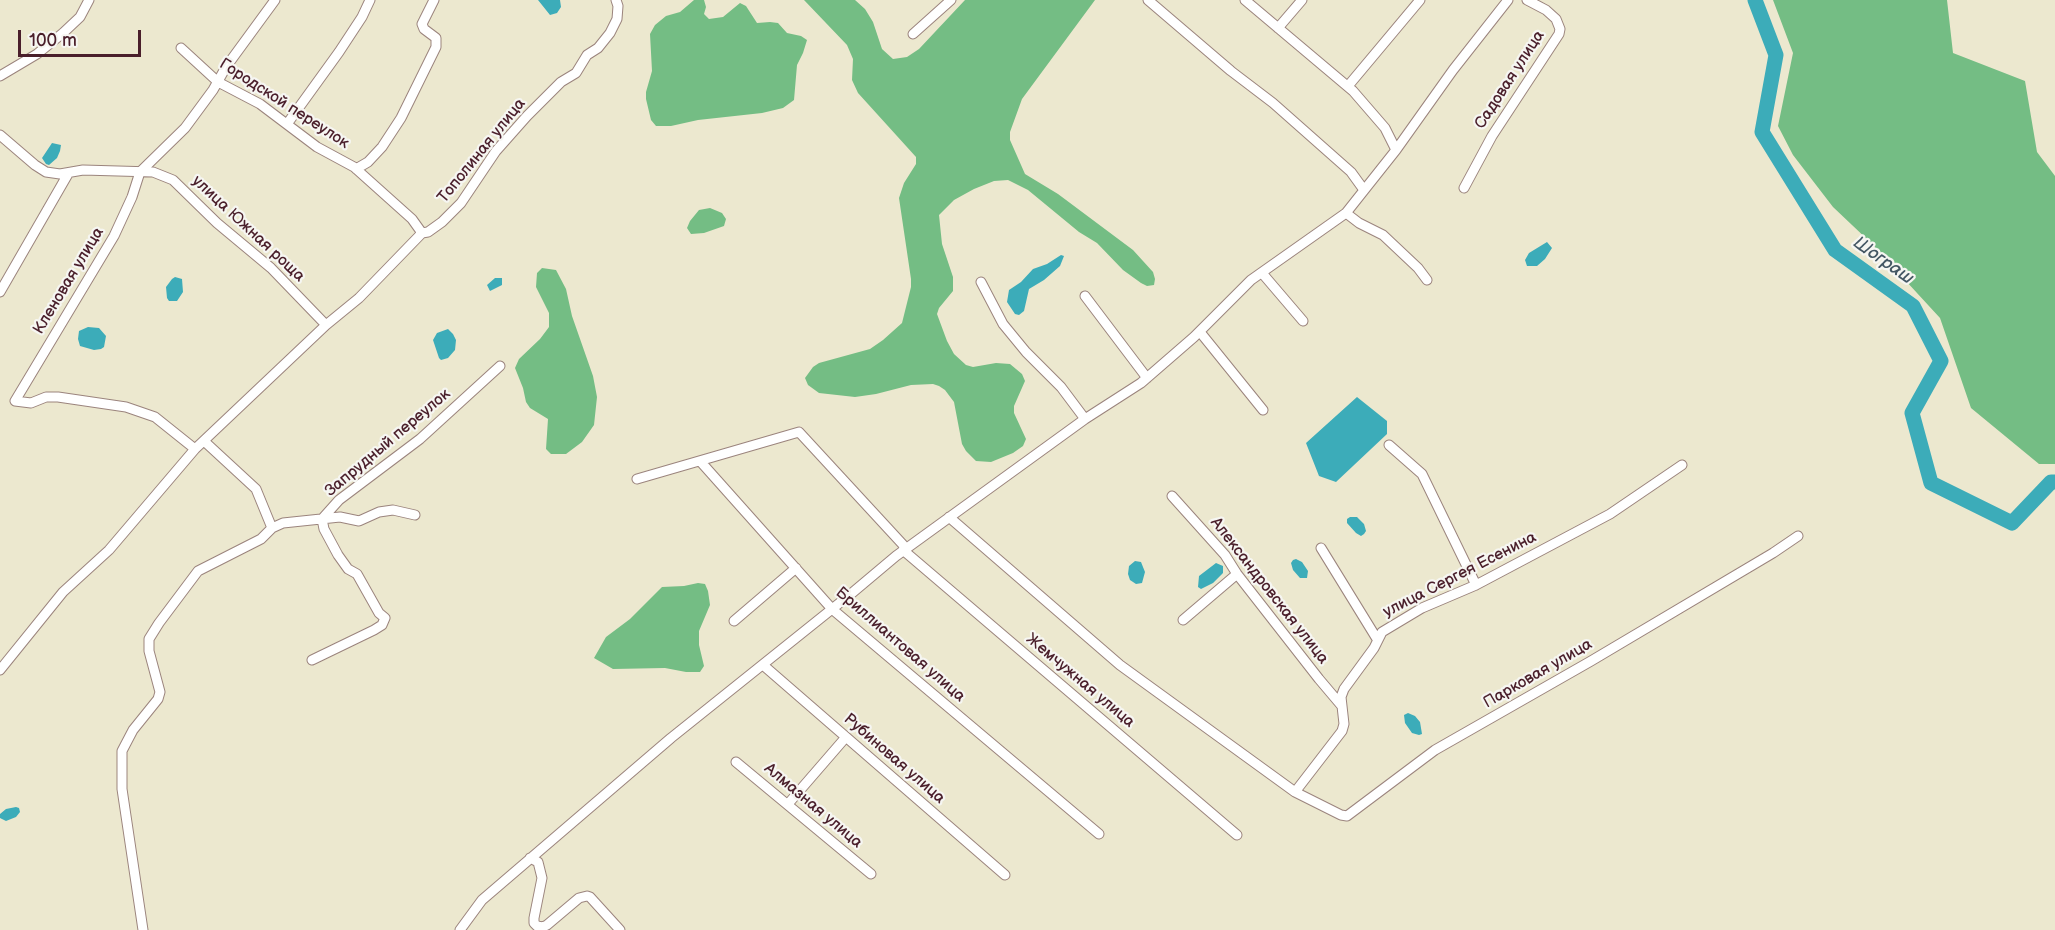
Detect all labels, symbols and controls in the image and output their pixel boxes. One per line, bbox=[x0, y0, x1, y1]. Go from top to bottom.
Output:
scale bar bbox=[21, 18, 144, 56]
street label: Садовая улица bbox=[1471, 27, 1549, 133]
text: 100 m bbox=[29, 30, 77, 51]
street label: Городской переулок bbox=[215, 55, 353, 153]
street label: Тополиная улица bbox=[434, 95, 530, 207]
street label: улица Южная роща bbox=[188, 172, 308, 286]
street label: Кленовая улица bbox=[30, 224, 108, 338]
water label: Шограш bbox=[1849, 233, 1917, 289]
street label: Запрудный переулок bbox=[321, 385, 455, 501]
street label: Александровская улица bbox=[1206, 514, 1332, 668]
street label: улица Сергея Есенина bbox=[1380, 528, 1540, 622]
street label: Бриллиантовая улица bbox=[831, 583, 969, 707]
street label: Жемчужная улица bbox=[1022, 630, 1138, 732]
street label: Парковая улица bbox=[1480, 635, 1596, 713]
street label: Рубиновая улица bbox=[839, 710, 949, 808]
street label: Алмазная улица bbox=[760, 759, 866, 853]

